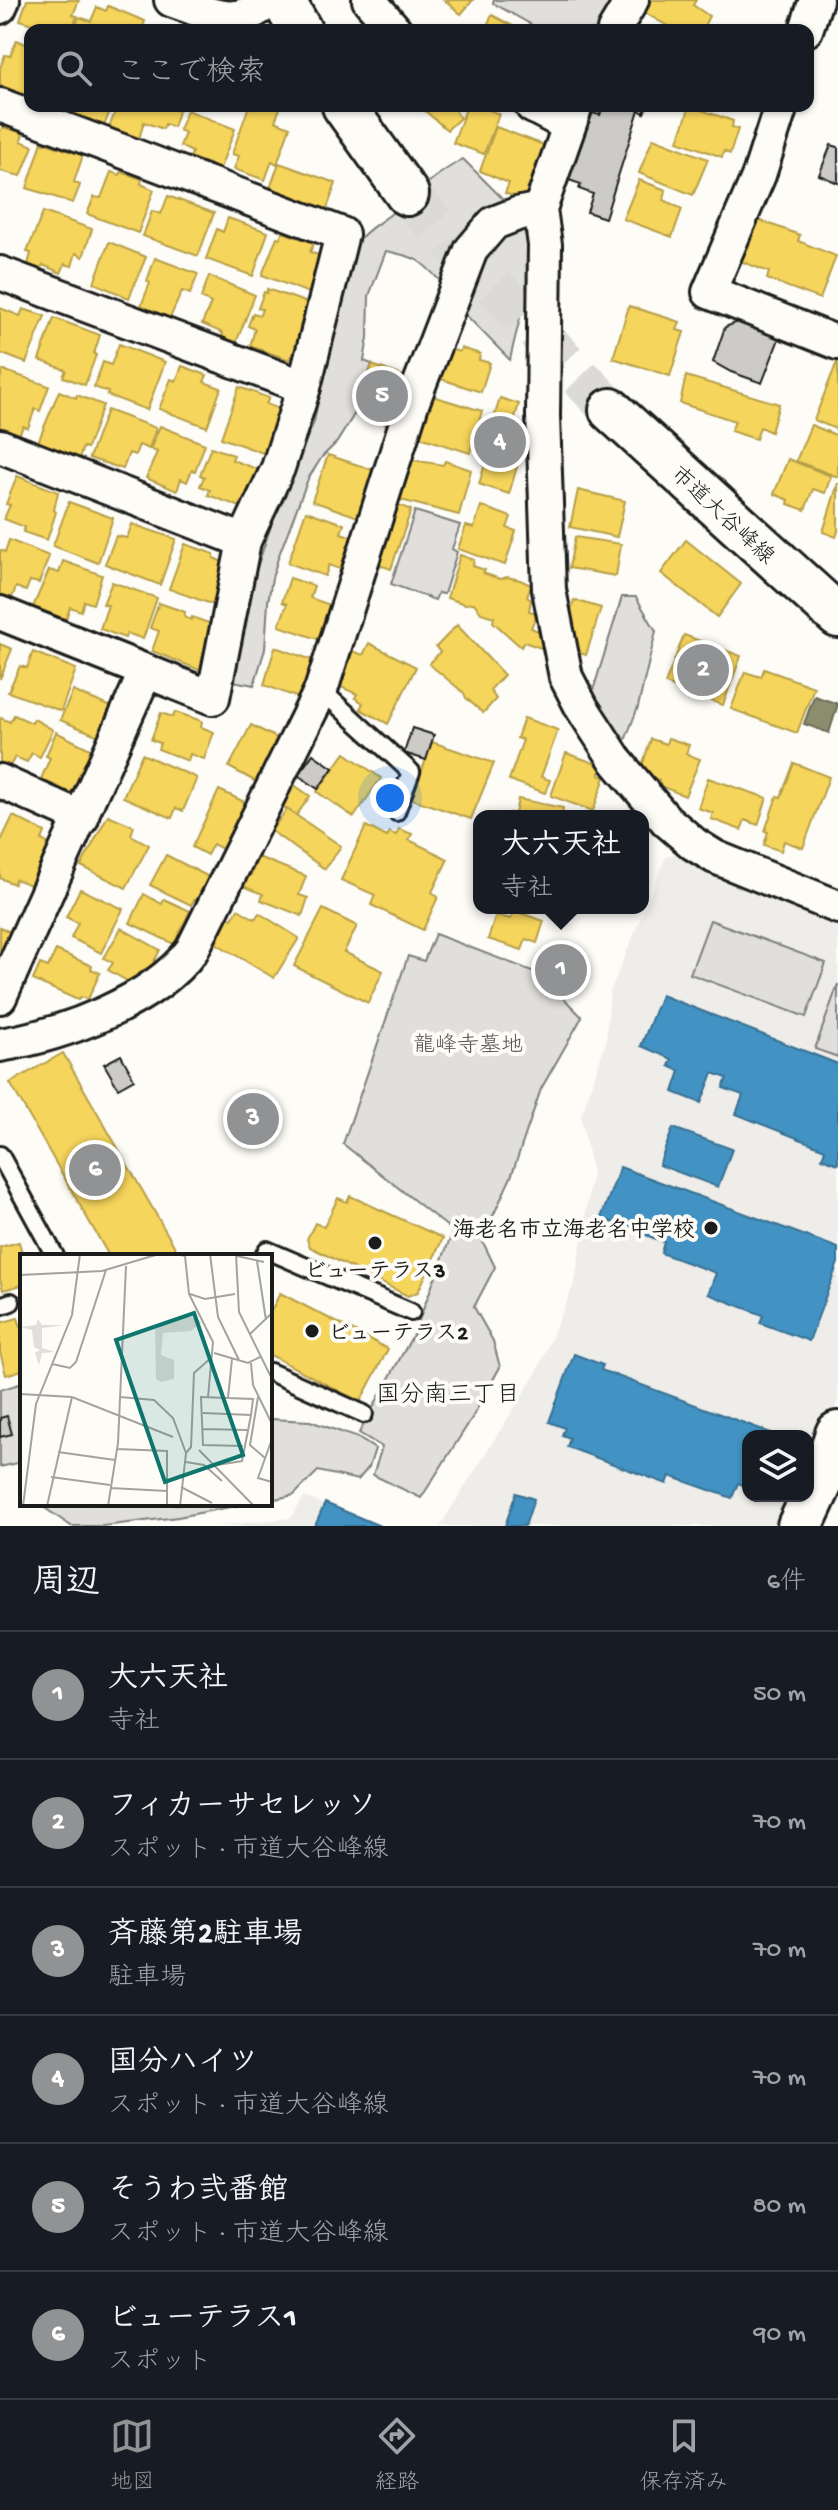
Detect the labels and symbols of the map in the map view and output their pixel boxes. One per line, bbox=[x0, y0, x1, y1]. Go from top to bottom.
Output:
pin: 5 bbox=[356, 366, 408, 426]
pin: 4 bbox=[474, 412, 526, 472]
street label: 市道大谷峰線 bbox=[664, 462, 779, 571]
pin: 2 bbox=[677, 640, 729, 700]
your location bbox=[370, 778, 410, 818]
pin: 1 bbox=[535, 940, 587, 1000]
park label: 龍峰寺墓地 bbox=[413, 1033, 523, 1060]
pin: 3 bbox=[227, 1089, 279, 1149]
pin: 6 bbox=[69, 1140, 121, 1200]
place label: 海老名市立海老名中学校 bbox=[453, 1217, 695, 1245]
marker: 海老名市立海老名中学校 bbox=[702, 1219, 720, 1237]
marker: ビューテラス3 bbox=[366, 1234, 384, 1252]
inset map bbox=[20, 1254, 272, 1506]
place label: ビューテラス3 bbox=[305, 1260, 445, 1286]
marker: ビューテラス2 bbox=[303, 1322, 321, 1340]
place label: ビューテラス2 bbox=[328, 1322, 468, 1348]
district label: 国分南三丁目 bbox=[376, 1381, 520, 1411]

